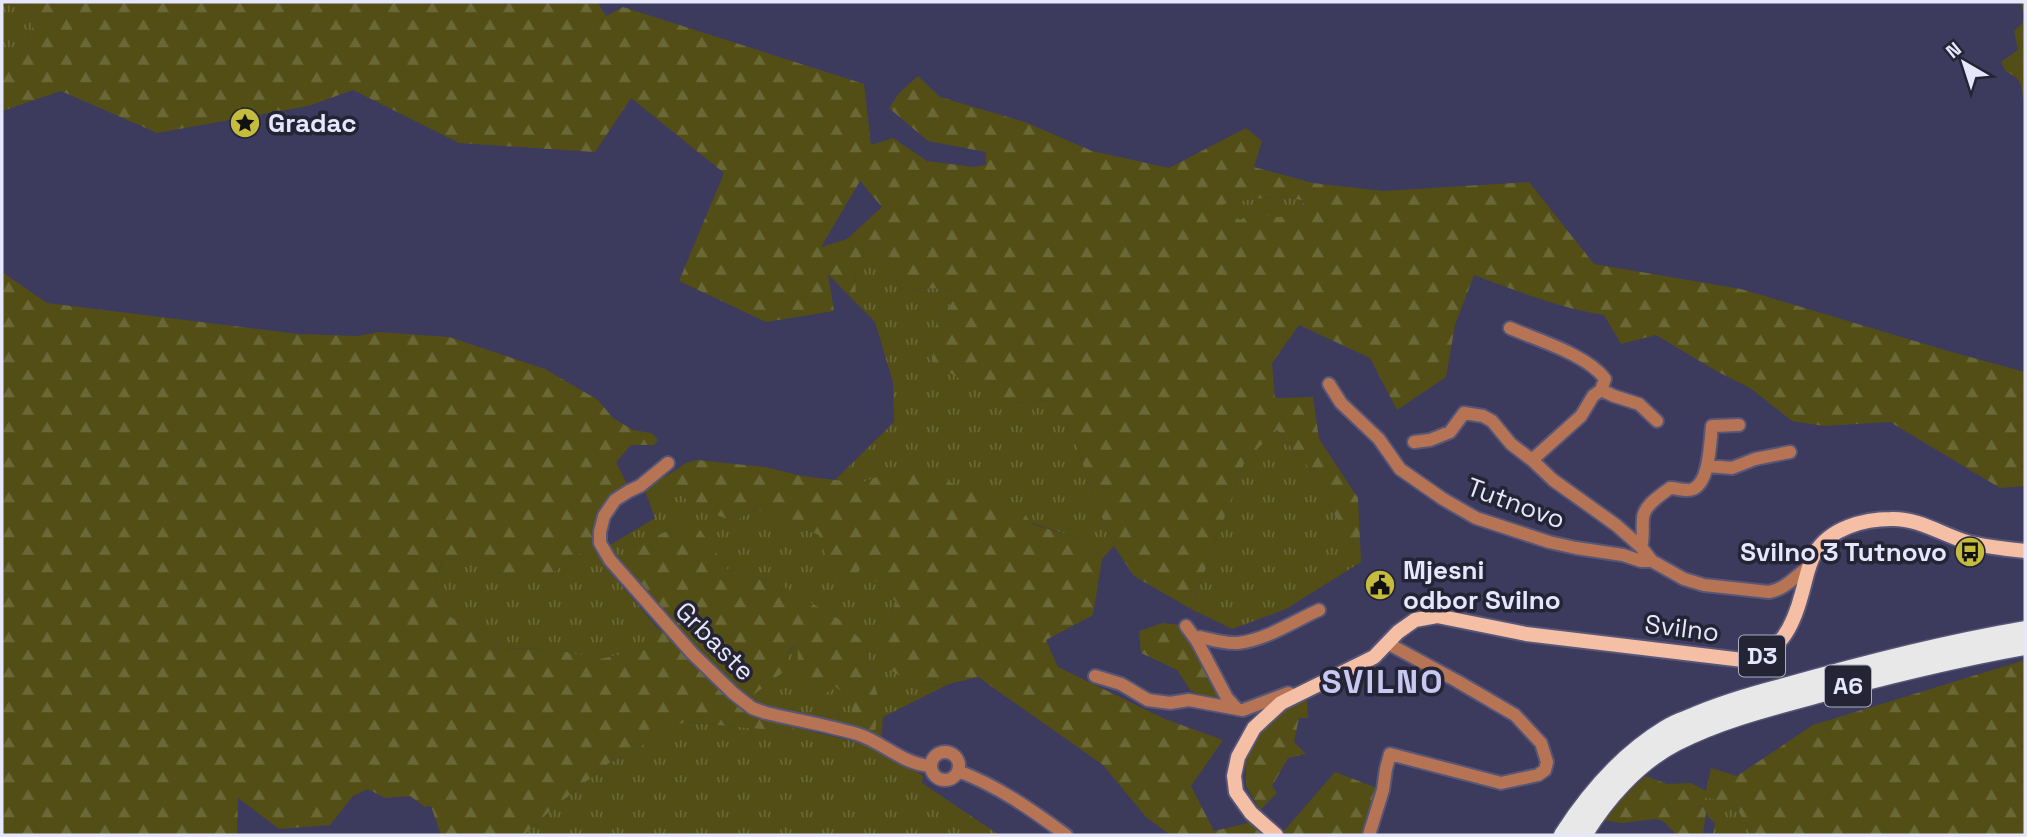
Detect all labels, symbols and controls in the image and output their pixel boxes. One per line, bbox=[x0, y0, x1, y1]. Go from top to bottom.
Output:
north arrow bbox=[1929, 28, 1999, 98]
text: N bbox=[1941, 36, 1966, 64]
place icon: Gradac bbox=[228, 106, 262, 140]
place label: Gradac bbox=[268, 106, 357, 140]
street label: Tutnovo bbox=[1462, 470, 1570, 536]
place label: Svilno 3 Tutnovo bbox=[1740, 535, 1947, 569]
bus stop icon: Svilno 3 Tutnovo bbox=[1953, 535, 1987, 569]
place label: Mjesni odbor Svilno bbox=[1403, 553, 1561, 617]
public building icon: Mjesni odbor Svilno bbox=[1363, 568, 1397, 602]
street label: Grbaste bbox=[668, 594, 762, 688]
street label: Svilno bbox=[1643, 607, 1721, 649]
road number: D3 bbox=[1739, 636, 1785, 676]
district label: SVILNO bbox=[1321, 661, 1445, 703]
road number: A6 bbox=[1825, 666, 1871, 706]

